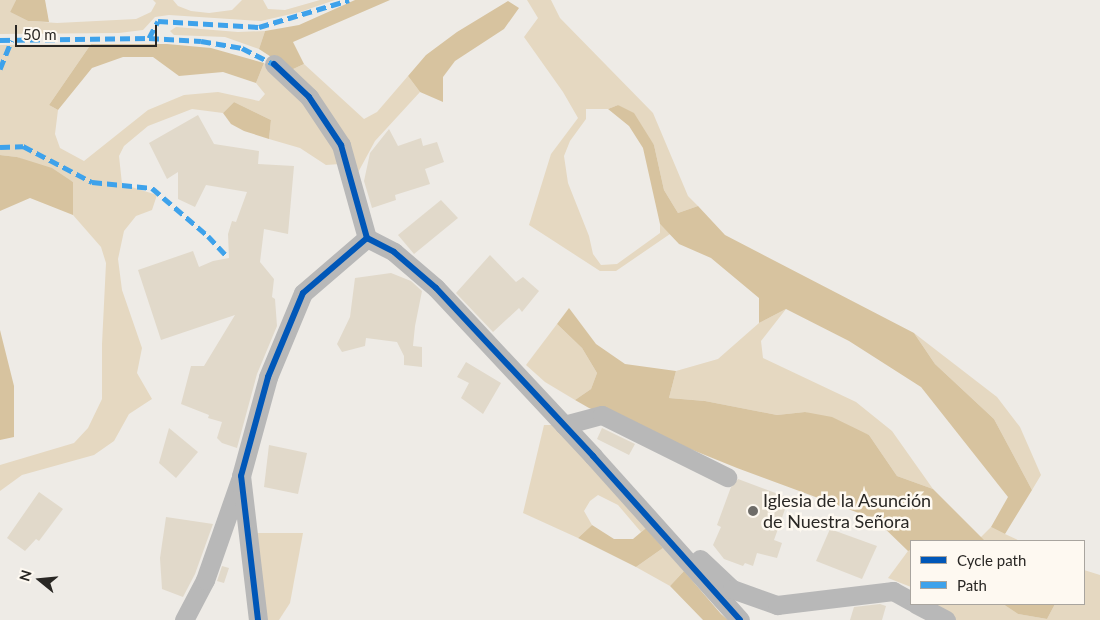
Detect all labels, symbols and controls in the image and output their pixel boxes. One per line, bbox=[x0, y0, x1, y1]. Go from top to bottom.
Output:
scale bar bbox=[18, 15, 160, 47]
text: 50 m bbox=[23, 25, 57, 43]
place label: Iglesia de la Asunción de Nuestra Señora bbox=[763, 490, 932, 532]
marker: Iglesia de la Asunción de Nuestra Señora bbox=[747, 505, 759, 517]
legend bbox=[910, 540, 1085, 605]
text: Cycle path bbox=[957, 551, 1026, 569]
north arrow bbox=[15, 555, 65, 605]
text: N bbox=[15, 568, 35, 583]
text: Path bbox=[957, 576, 987, 594]

